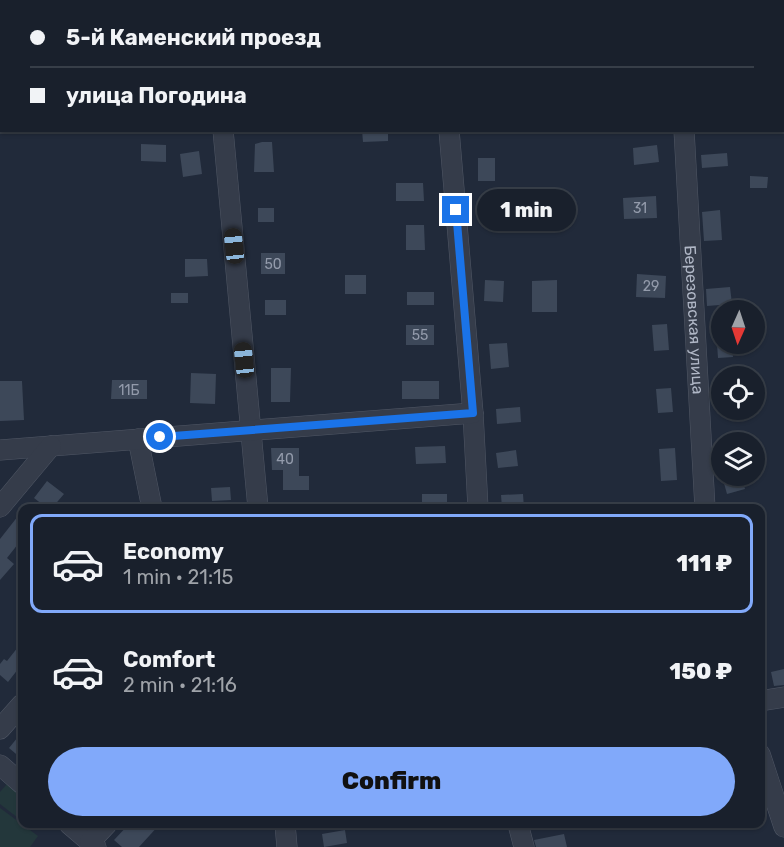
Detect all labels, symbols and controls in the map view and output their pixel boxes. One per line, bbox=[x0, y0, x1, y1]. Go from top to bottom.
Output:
text: 5-й Каменский проезд bbox=[66, 24, 321, 51]
text: улица Погодина bbox=[66, 82, 247, 109]
callout: 1 min bbox=[477, 189, 576, 231]
route end bbox=[442, 196, 469, 223]
text: 1 min bbox=[500, 198, 553, 222]
house number: 31 bbox=[633, 200, 647, 217]
car bbox=[223, 227, 245, 265]
street label: Березовская улица bbox=[681, 245, 708, 395]
house number: 50 bbox=[264, 256, 282, 273]
house number: 29 bbox=[643, 278, 659, 295]
north arrow bbox=[711, 300, 765, 354]
map controls bbox=[711, 300, 765, 486]
house number: 55 bbox=[412, 327, 428, 344]
car bbox=[233, 341, 255, 379]
button: locate bbox=[711, 366, 765, 420]
house number: 11Б bbox=[119, 382, 140, 399]
route start bbox=[146, 423, 173, 450]
button: layers bbox=[711, 432, 765, 486]
house number: 40 bbox=[276, 451, 294, 468]
icon: car bbox=[51, 537, 105, 591]
text: Economy bbox=[123, 538, 224, 565]
text: 111 ₽ bbox=[676, 550, 732, 577]
text: 1 min · 21:15 bbox=[123, 565, 233, 589]
icon: car bbox=[51, 645, 105, 699]
text: Comfort bbox=[123, 646, 215, 673]
text: 150 ₽ bbox=[670, 658, 732, 685]
text: 2 min · 21:16 bbox=[123, 673, 237, 697]
button: Confirm bbox=[48, 747, 735, 816]

